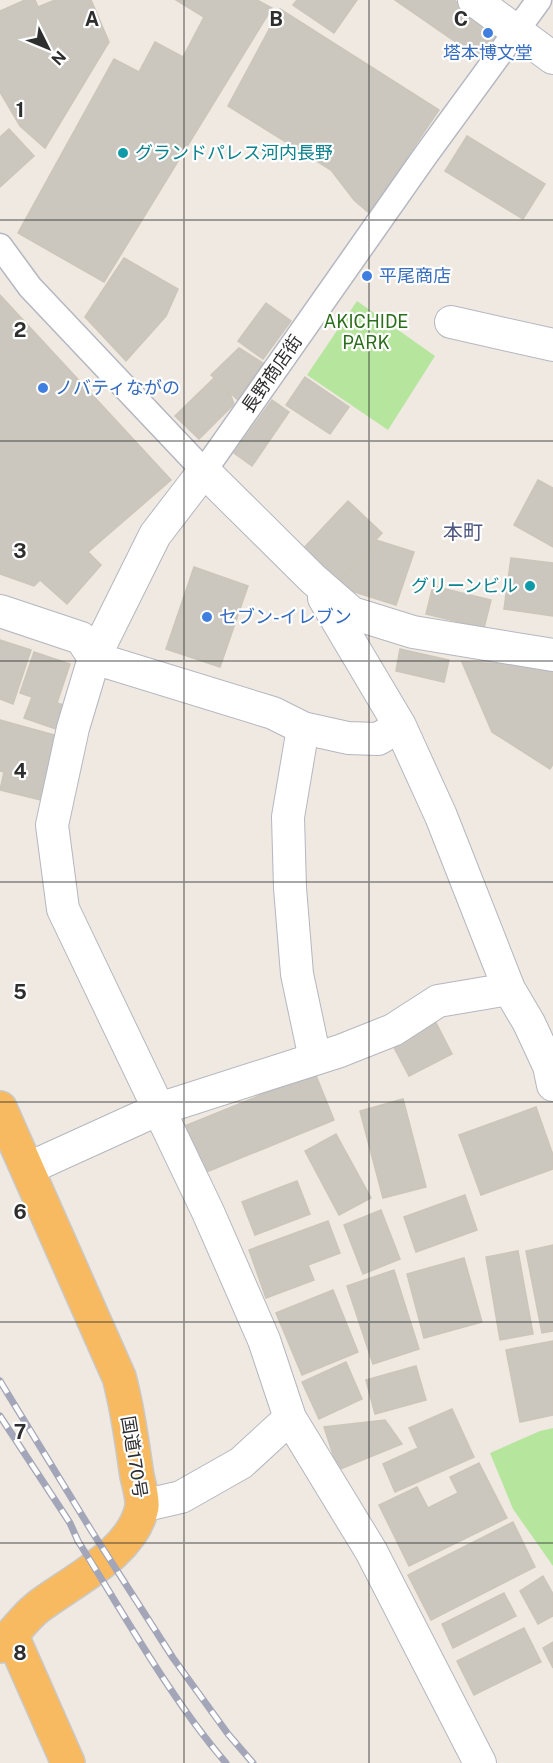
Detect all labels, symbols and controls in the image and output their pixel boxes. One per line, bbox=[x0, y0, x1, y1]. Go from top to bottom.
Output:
text: A bbox=[85, 7, 99, 31]
text: B bbox=[269, 7, 283, 31]
text: C bbox=[454, 7, 468, 31]
north arrow bbox=[18, 18, 78, 78]
marker: 塔本博文堂 bbox=[481, 26, 495, 40]
place label: 塔本博文堂 bbox=[443, 42, 533, 63]
text: N bbox=[47, 47, 70, 69]
text: 1 bbox=[16, 98, 24, 122]
place label: グランドパレス河内長野 bbox=[135, 142, 333, 163]
marker: グランドパレス河内長野 bbox=[116, 146, 130, 160]
place label: 平尾商店 bbox=[379, 265, 451, 286]
marker: 平尾商店 bbox=[360, 269, 374, 283]
park label: AKICHIDE PARK bbox=[323, 311, 409, 353]
text: 2 bbox=[14, 318, 26, 342]
street label: 長野商店街 bbox=[237, 331, 306, 417]
place label: ノバティながの bbox=[55, 377, 180, 398]
marker: ノバティながの bbox=[36, 381, 50, 395]
district label: 本町 bbox=[443, 520, 483, 544]
text: 3 bbox=[13, 539, 27, 563]
place label: グリーンビル bbox=[411, 575, 518, 596]
marker: グリーンビル bbox=[523, 579, 537, 593]
place label: セブン-イレブン bbox=[219, 606, 352, 627]
marker: セブン-イレブン bbox=[200, 610, 214, 624]
text: 4 bbox=[13, 759, 27, 783]
text: 5 bbox=[13, 980, 27, 1004]
text: 6 bbox=[13, 1200, 27, 1224]
street label: 国道170号 bbox=[118, 1414, 151, 1499]
text: 7 bbox=[14, 1420, 26, 1444]
text: 8 bbox=[13, 1641, 27, 1665]

